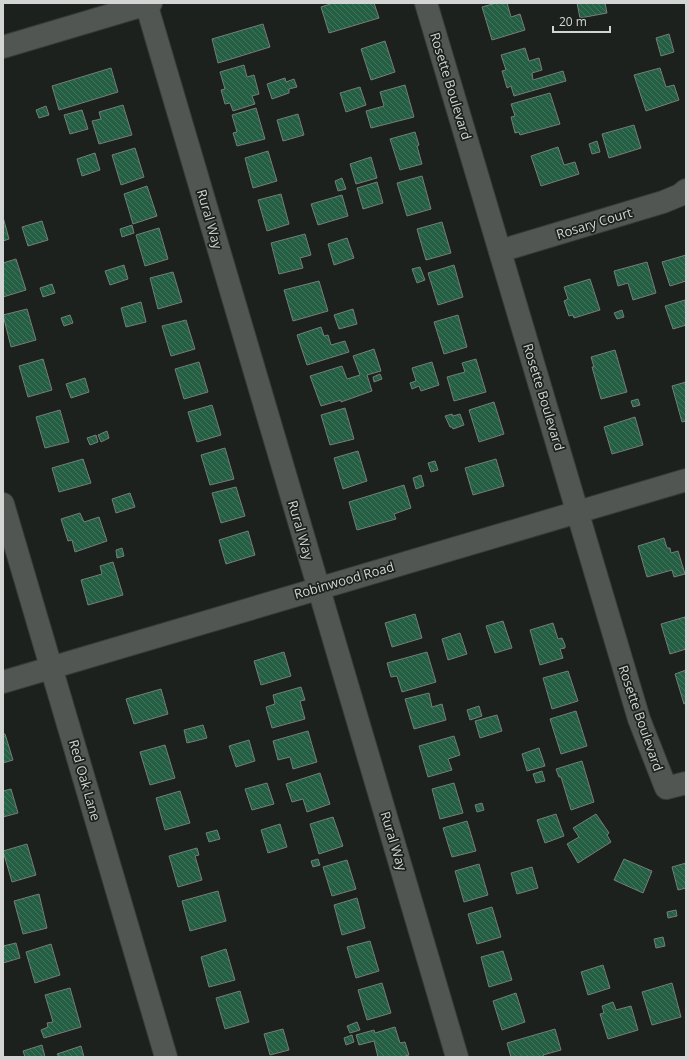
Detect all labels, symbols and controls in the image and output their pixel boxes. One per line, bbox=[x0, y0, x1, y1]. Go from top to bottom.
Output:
scale bar bbox=[553, 8, 610, 34]
text: 20 m bbox=[559, 13, 587, 30]
street label: Rosette Boulevard bbox=[426, 30, 476, 142]
street label: Rural Way bbox=[193, 187, 227, 251]
street label: Rosary Court bbox=[554, 203, 634, 243]
street label: Rosette Boulevard bbox=[519, 341, 569, 453]
street label: Rural Way bbox=[284, 498, 318, 562]
street label: Robinwood Road bbox=[292, 557, 396, 603]
street label: Rosette Boulevard bbox=[614, 663, 668, 773]
street label: Red Oak Lane bbox=[65, 737, 105, 823]
street label: Rural Way bbox=[376, 809, 412, 873]

